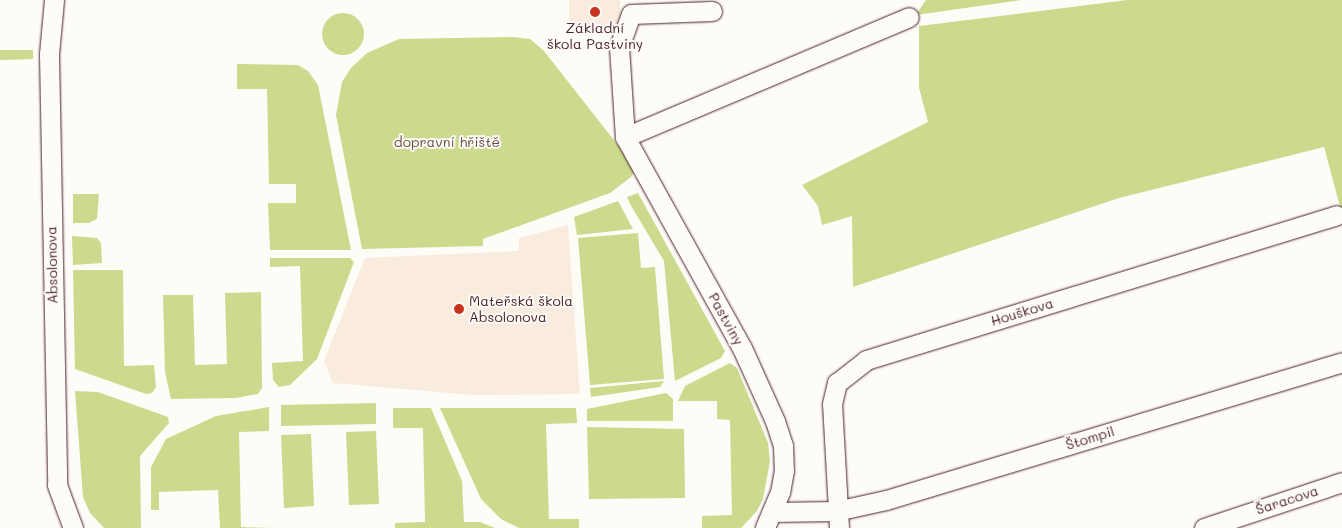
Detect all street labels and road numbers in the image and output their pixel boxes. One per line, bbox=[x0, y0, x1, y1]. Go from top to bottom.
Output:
street label: Absolonova bbox=[43, 226, 61, 304]
street label: Pastviny bbox=[705, 290, 747, 348]
street label: Houškova bbox=[989, 295, 1055, 329]
street label: Štompil bbox=[1064, 423, 1116, 453]
street label: Šaracova bbox=[1253, 482, 1321, 518]

